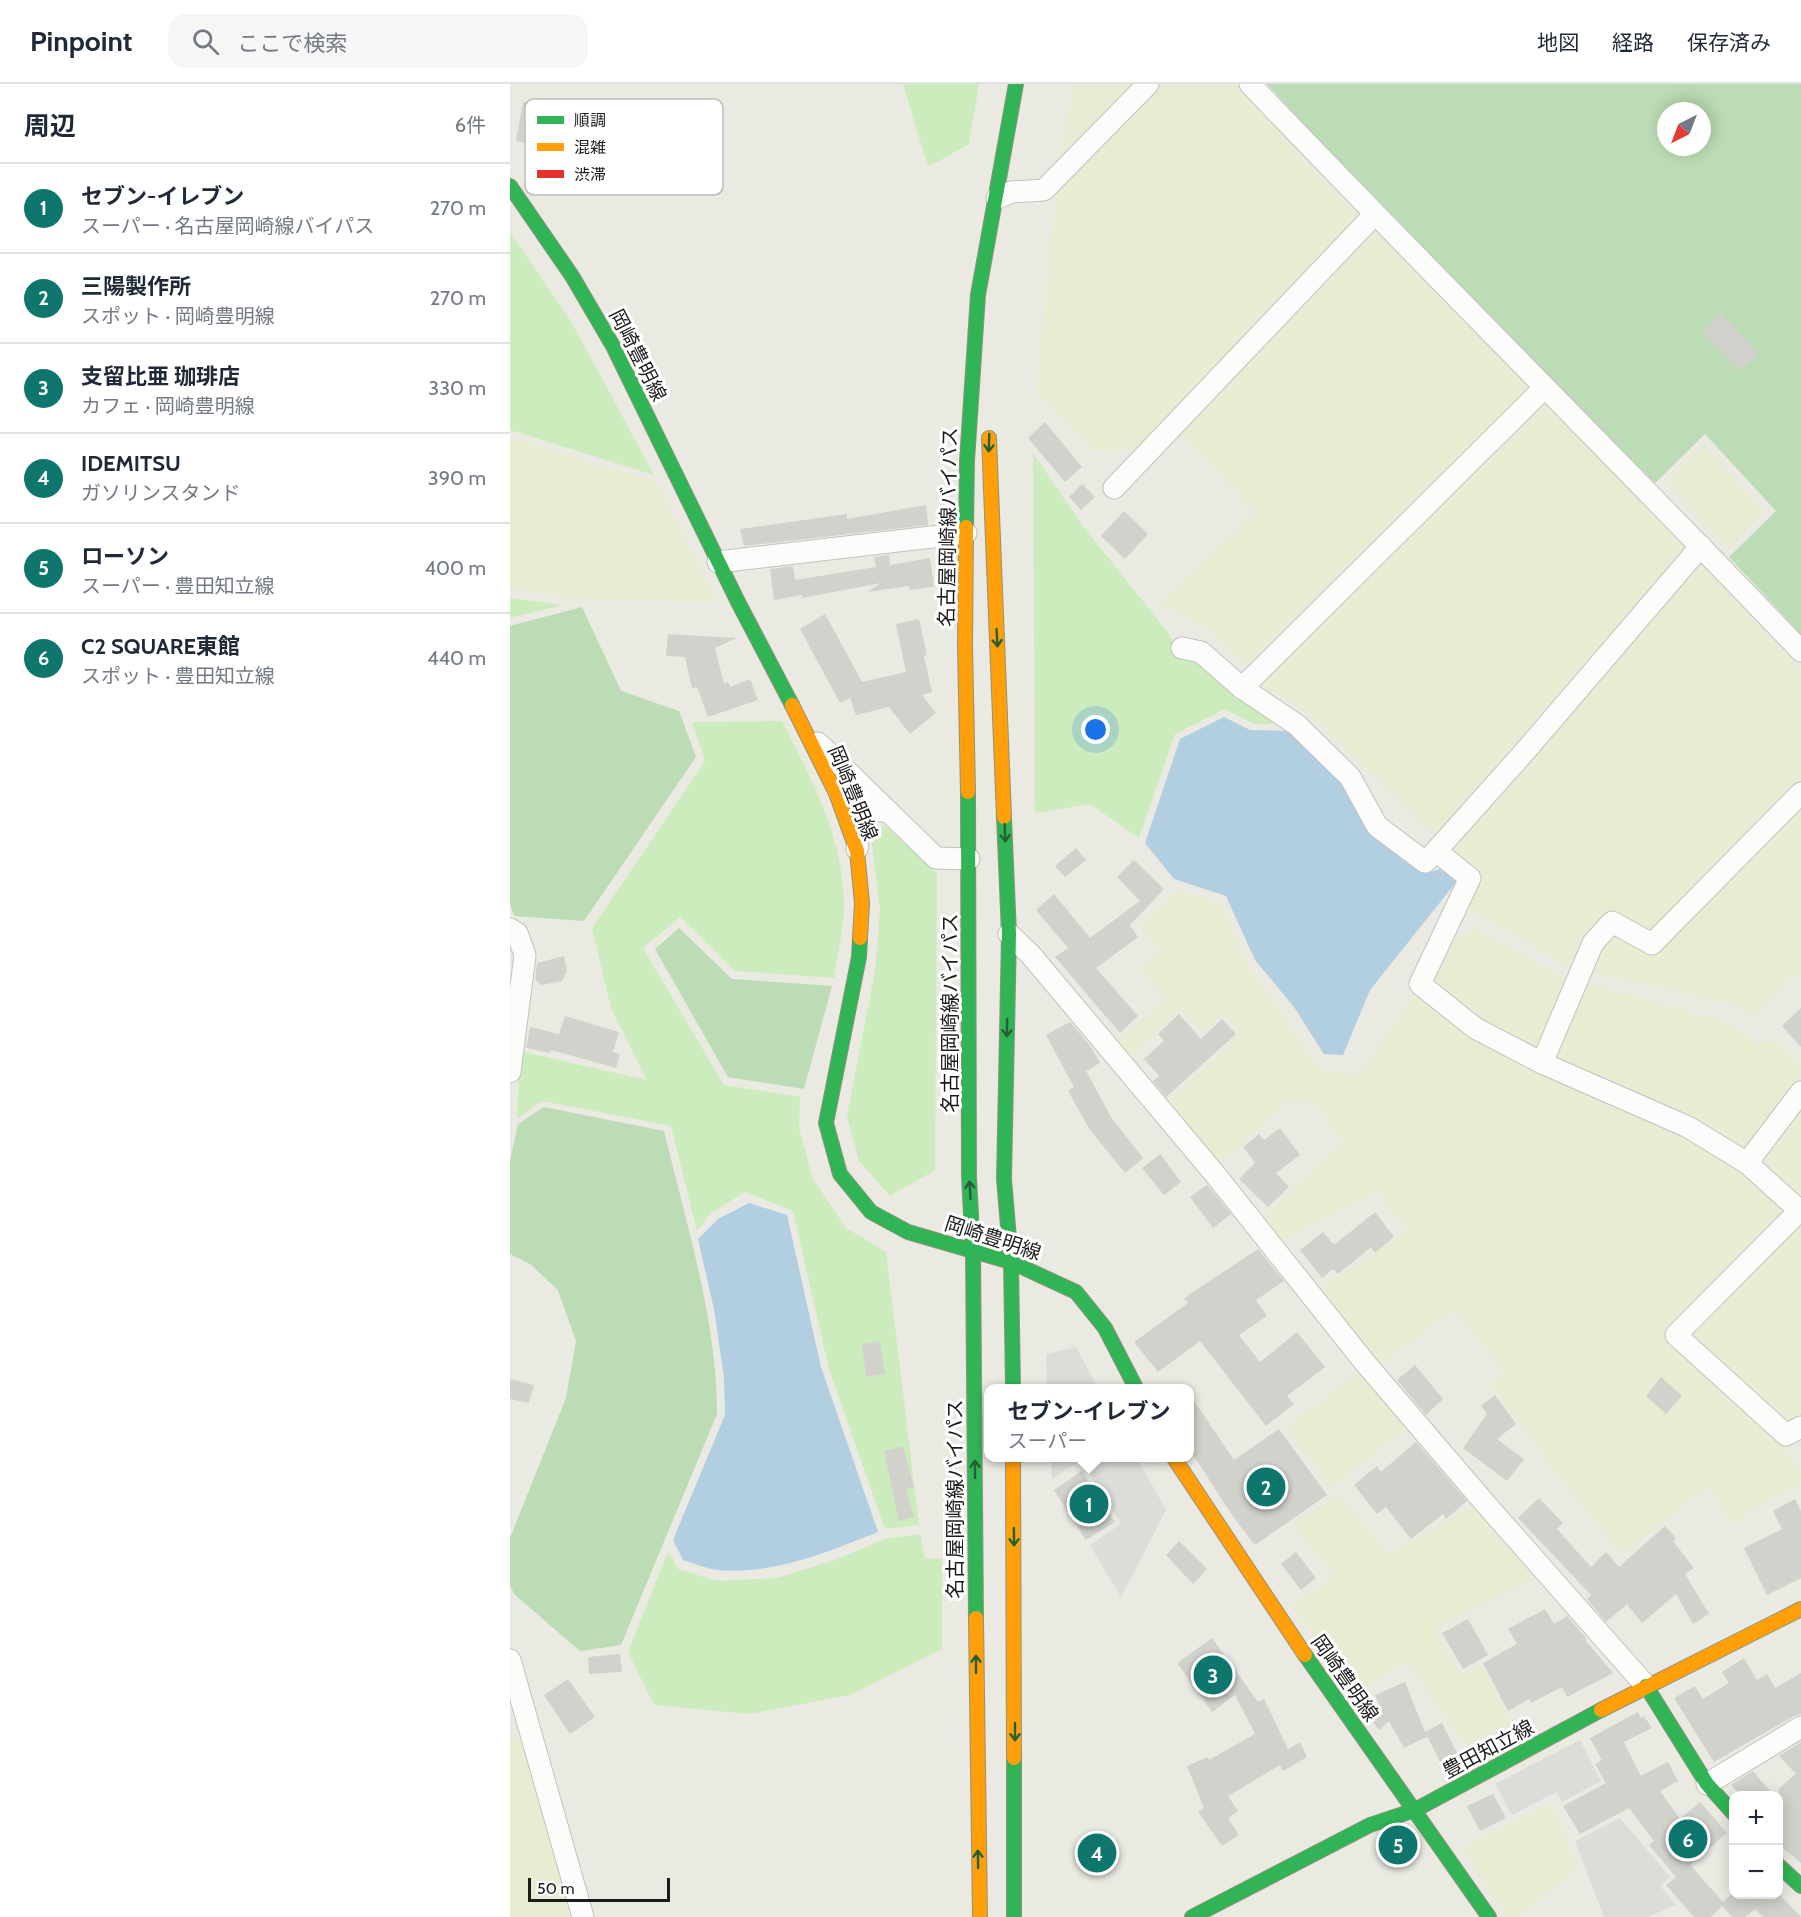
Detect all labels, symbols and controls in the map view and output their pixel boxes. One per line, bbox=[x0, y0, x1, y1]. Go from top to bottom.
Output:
search box bbox=[168, 14, 588, 68]
text: Pinpoint bbox=[30, 24, 132, 58]
icon: search bbox=[189, 25, 222, 58]
text: ここで検索 bbox=[237, 30, 347, 57]
text: 地図 bbox=[1537, 30, 1579, 55]
text: 経路 bbox=[1612, 30, 1654, 55]
text: 保存済み bbox=[1687, 30, 1771, 55]
legend bbox=[525, 99, 723, 195]
north arrow bbox=[1657, 102, 1711, 156]
text: 周辺 bbox=[24, 110, 76, 142]
text: 順調 bbox=[574, 111, 606, 130]
text: 6件 bbox=[455, 113, 486, 137]
text: 混雑 bbox=[574, 138, 606, 157]
text: 渋滞 bbox=[574, 165, 606, 184]
text: セブン-イレブン bbox=[81, 183, 244, 210]
text: 1 bbox=[40, 196, 47, 220]
text: 270 m bbox=[430, 196, 486, 220]
text: スーパー · 名古屋岡崎線バイパス bbox=[81, 214, 374, 238]
text: 三陽製作所 bbox=[81, 273, 191, 300]
text: 2 bbox=[38, 286, 49, 310]
text: 270 m bbox=[430, 286, 486, 310]
text: スポット · 岡崎豊明線 bbox=[81, 304, 275, 328]
street label: 岡崎豊明線 bbox=[605, 305, 671, 405]
text: 支留比亜 珈琲店 bbox=[81, 363, 240, 390]
text: 3 bbox=[38, 376, 49, 400]
text: 330 m bbox=[428, 376, 486, 400]
text: カフェ · 岡崎豊明線 bbox=[81, 394, 255, 418]
street label: 名古屋岡崎線バイパス bbox=[934, 427, 962, 627]
one-way arrow bbox=[983, 433, 995, 453]
text: IDEMITSU bbox=[81, 450, 181, 477]
text: 4 bbox=[37, 466, 50, 490]
text: 390 m bbox=[428, 466, 486, 490]
text: ガソリンスタンド bbox=[81, 481, 241, 505]
text: ローソン bbox=[81, 543, 169, 570]
text: 5 bbox=[38, 556, 49, 580]
text: 400 m bbox=[424, 556, 486, 580]
text: スーパー · 豊田知立線 bbox=[81, 574, 275, 598]
one-way arrow bbox=[992, 628, 1003, 648]
text: C2 SQUARE東館 bbox=[81, 633, 240, 660]
text: 6 bbox=[38, 646, 49, 670]
text: 440 m bbox=[427, 646, 486, 670]
text: スポット · 豊田知立線 bbox=[81, 664, 275, 688]
your location bbox=[1081, 715, 1110, 744]
street label: 岡崎豊明線 bbox=[823, 742, 883, 844]
one-way arrow bbox=[1000, 823, 1011, 843]
street label: 名古屋岡崎線バイパス bbox=[938, 913, 962, 1113]
one-way arrow bbox=[1001, 1018, 1013, 1038]
one-way arrow bbox=[964, 1180, 975, 1200]
street label: 岡崎豊明線 bbox=[942, 1211, 1044, 1265]
popup bbox=[984, 1384, 1194, 1462]
text: セブン-イレブン bbox=[1007, 1398, 1171, 1425]
street label: 名古屋岡崎線バイパス bbox=[943, 1399, 967, 1599]
text: スーパー bbox=[1007, 1429, 1087, 1453]
one-way arrow bbox=[969, 1459, 980, 1479]
pin: 2 bbox=[1246, 1464, 1286, 1510]
pin: 1 bbox=[1070, 1482, 1108, 1526]
one-way arrow bbox=[1008, 1526, 1020, 1546]
street label: 岡崎豊明線 bbox=[1306, 1630, 1384, 1726]
pin: 3 bbox=[1194, 1652, 1232, 1698]
one-way arrow bbox=[970, 1654, 982, 1674]
street label: 豊田知立線 bbox=[1438, 1715, 1538, 1783]
one-way arrow bbox=[1009, 1721, 1021, 1741]
map controls bbox=[1729, 1791, 1783, 1899]
button: + bbox=[1729, 1791, 1783, 1845]
pin: 6 bbox=[1668, 1816, 1708, 1862]
pin: 5 bbox=[1378, 1822, 1418, 1868]
pin: 4 bbox=[1078, 1830, 1116, 1876]
button: − bbox=[1729, 1845, 1783, 1899]
one-way arrow bbox=[973, 1849, 984, 1869]
scale bar bbox=[528, 1875, 670, 1902]
text: 50 m bbox=[537, 1879, 574, 1898]

